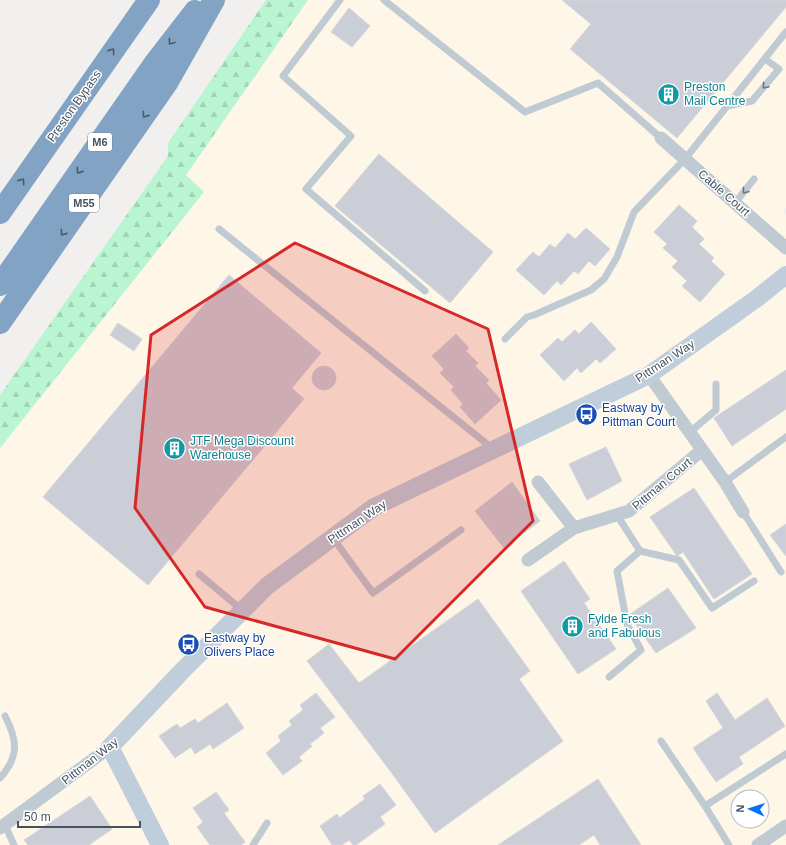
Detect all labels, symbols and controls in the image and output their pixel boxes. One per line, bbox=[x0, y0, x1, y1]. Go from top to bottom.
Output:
one-way arrow bbox=[169, 38, 176, 45]
one-way arrow bbox=[108, 49, 115, 56]
street label: Preston Bypass bbox=[44, 68, 104, 144]
place label: Preston Mail Centre bbox=[684, 80, 746, 108]
building icon: Preston Mail Centre bbox=[656, 81, 682, 107]
one-way arrow bbox=[762, 81, 769, 89]
one-way arrow bbox=[143, 111, 150, 118]
road number: M6 bbox=[88, 133, 112, 151]
one-way arrow bbox=[76, 167, 84, 174]
street label: Cable Court bbox=[695, 167, 753, 220]
one-way arrow bbox=[17, 178, 25, 185]
one-way arrow bbox=[742, 187, 749, 194]
road number: M55 bbox=[69, 194, 99, 212]
one-way arrow bbox=[61, 229, 68, 236]
street label: Pittman Way bbox=[633, 337, 697, 385]
place label: Eastway by Pittman Court bbox=[602, 401, 676, 429]
bus stop icon: Eastway by Pittman Court bbox=[573, 402, 599, 428]
place label: JTF Mega Discount Warehouse bbox=[190, 434, 295, 462]
building icon: JTF Mega Discount Warehouse bbox=[161, 435, 187, 461]
street label: Pittman Court bbox=[629, 455, 695, 513]
street label: Pittman Way bbox=[325, 497, 389, 547]
place label: Fylde Fresh and Fabulous bbox=[588, 612, 661, 640]
building icon: Fylde Fresh and Fabulous bbox=[559, 613, 585, 639]
place label: Eastway by Olivers Place bbox=[204, 631, 275, 659]
bus stop icon: Eastway by Olivers Place bbox=[175, 632, 201, 658]
street label: Pittman Way bbox=[59, 735, 121, 787]
north arrow bbox=[730, 789, 770, 829]
scale bar bbox=[18, 803, 140, 829]
text: N bbox=[734, 804, 746, 813]
text: 50 m bbox=[24, 810, 51, 824]

